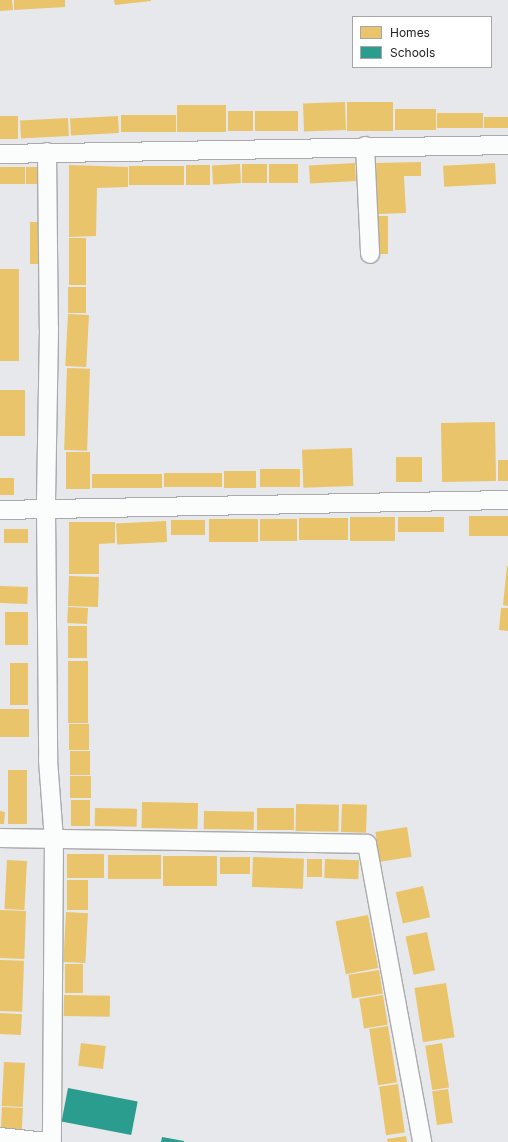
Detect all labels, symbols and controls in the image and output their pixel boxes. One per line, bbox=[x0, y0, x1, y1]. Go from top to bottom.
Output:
legend bbox=[352, 16, 492, 68]
text: Homes bbox=[390, 25, 430, 40]
text: Schools bbox=[390, 45, 435, 60]

